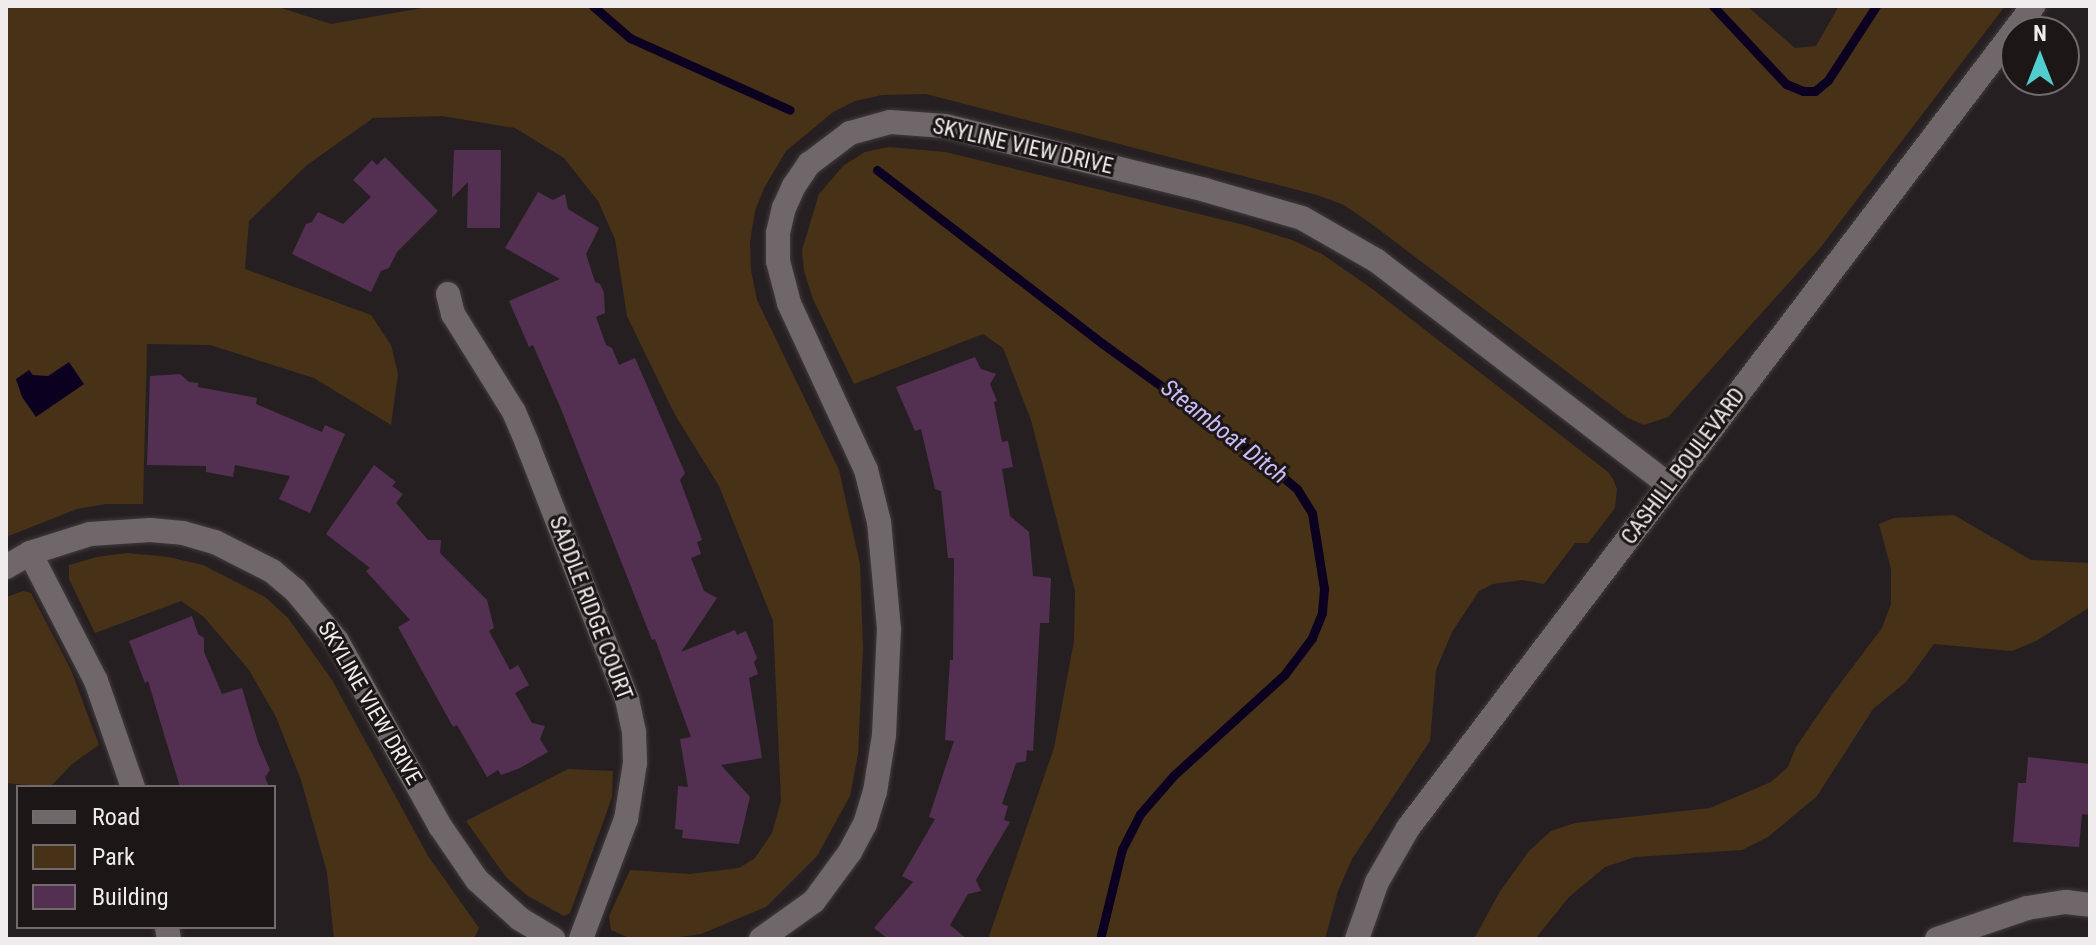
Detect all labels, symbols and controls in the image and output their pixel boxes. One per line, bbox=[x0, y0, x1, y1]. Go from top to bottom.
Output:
north arrow bbox=[2000, 16, 2080, 96]
text: N bbox=[2033, 21, 2047, 46]
street label: SKYLINE VIEW DRIVE bbox=[930, 112, 1116, 180]
water label: Steamboat Ditch bbox=[1155, 374, 1293, 490]
street label: CASHILL BOULEVARD bbox=[1616, 383, 1750, 549]
street label: SADDLE RIDGE COURT bbox=[544, 512, 638, 704]
street label: SKYLINE VIEW DRIVE bbox=[313, 617, 427, 789]
legend bbox=[16, 785, 276, 929]
text: Road bbox=[92, 803, 140, 831]
text: Park bbox=[92, 843, 135, 871]
text: Building bbox=[92, 883, 169, 911]

